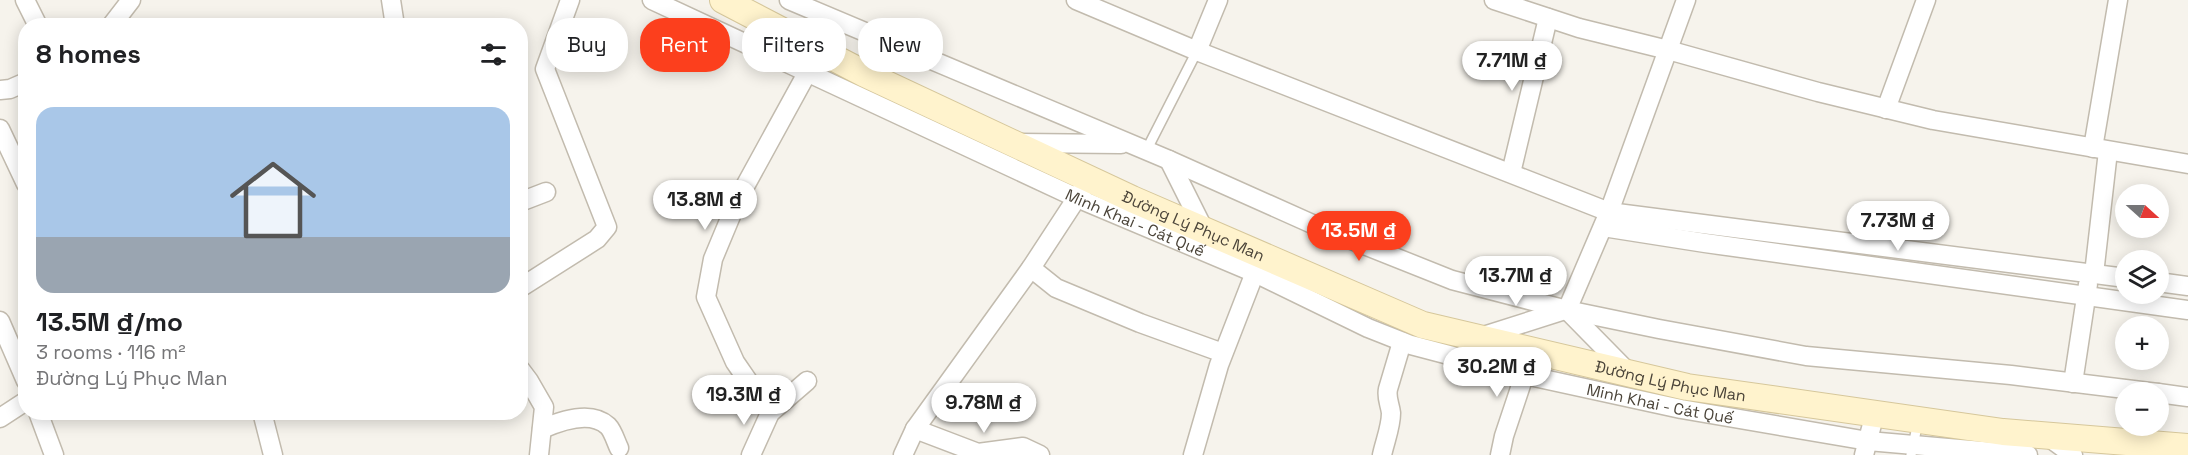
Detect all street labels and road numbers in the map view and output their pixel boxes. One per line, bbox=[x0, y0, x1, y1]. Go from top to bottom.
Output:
street label: Minh Khai - Cát Quế bbox=[1062, 184, 1208, 262]
street label: Đường Lý Phục Man bbox=[1119, 186, 1268, 266]
street label: Đường Lý Phục Man bbox=[1593, 356, 1747, 406]
street label: Minh Khai - Cát Quế bbox=[1585, 379, 1736, 429]

